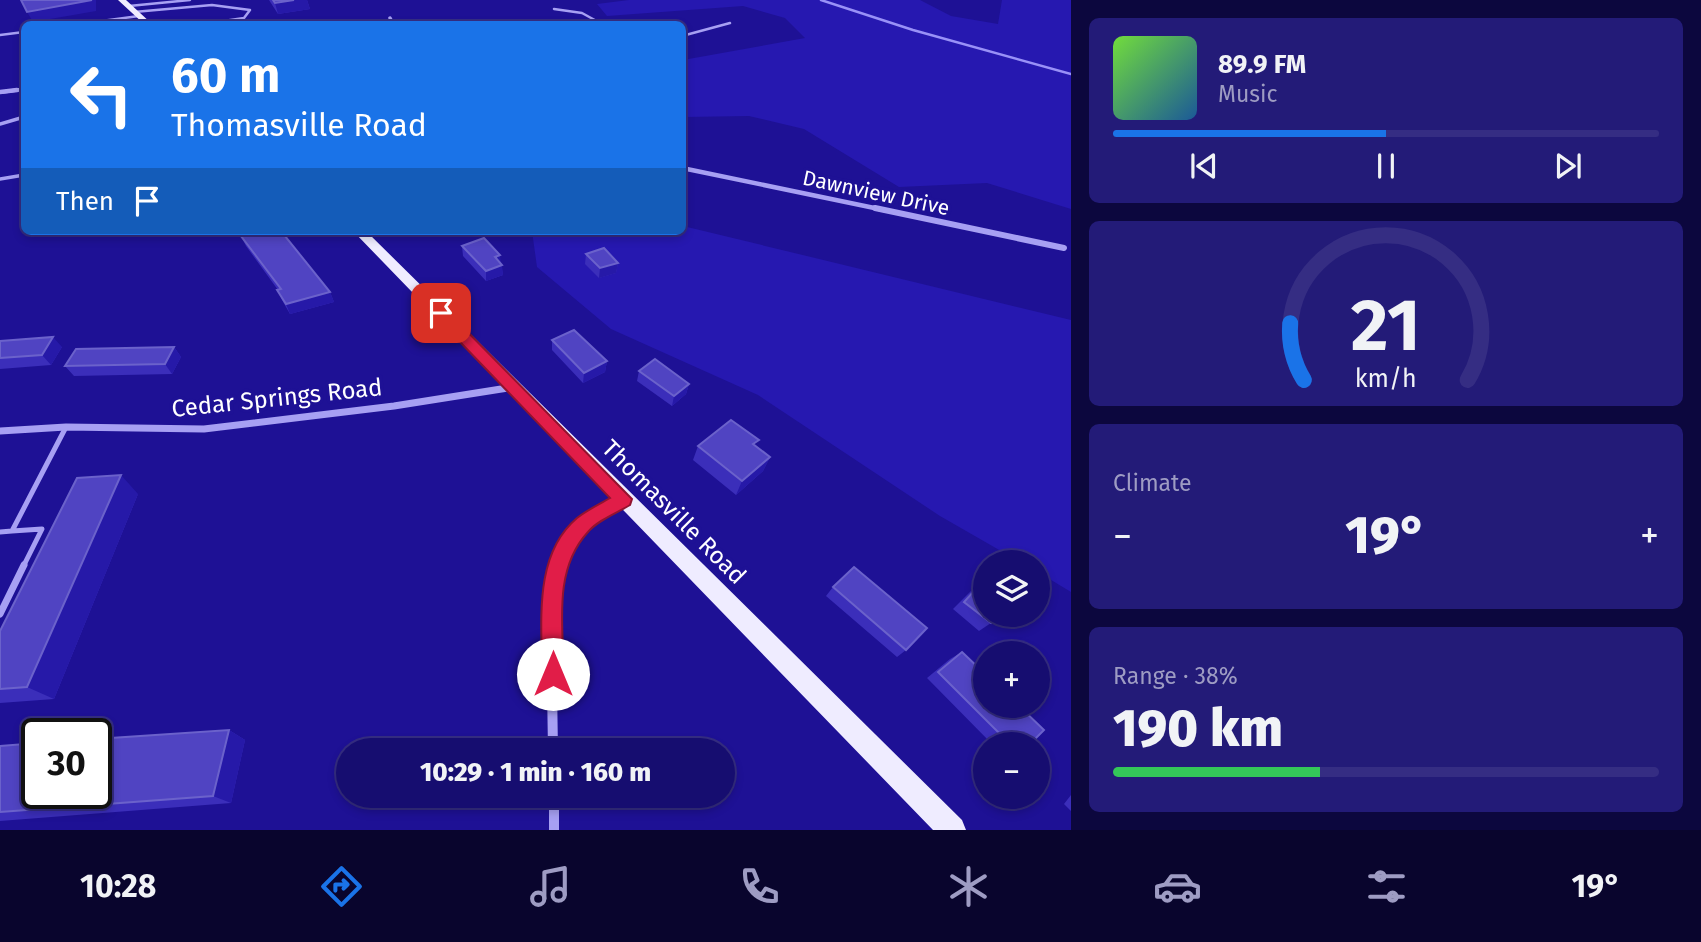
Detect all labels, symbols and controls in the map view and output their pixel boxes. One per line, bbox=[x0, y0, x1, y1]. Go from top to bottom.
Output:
text: 60 m bbox=[171, 46, 280, 105]
icon: left bbox=[56, 49, 147, 140]
text: 89.9 FM bbox=[1218, 49, 1306, 80]
text: Music bbox=[1218, 80, 1278, 108]
text: Thomasville Road bbox=[171, 106, 427, 144]
icon: previous bbox=[1185, 147, 1223, 185]
icon: pause bbox=[1367, 147, 1405, 185]
icon: next bbox=[1549, 147, 1587, 185]
street label: Dawnview Drive bbox=[800, 165, 952, 221]
icon: arrive bbox=[128, 182, 166, 220]
text: Then bbox=[56, 186, 114, 217]
text: 21 bbox=[1351, 282, 1421, 369]
pin bbox=[411, 283, 471, 343]
icon: arrive bbox=[422, 294, 460, 332]
text: km/h bbox=[1355, 363, 1417, 393]
street label: Cedar Springs Road bbox=[170, 373, 384, 423]
street label: Thomasville Road bbox=[596, 434, 752, 590]
text: Climate bbox=[1113, 469, 1192, 497]
text: 19° bbox=[1345, 504, 1427, 567]
text: − bbox=[1113, 513, 1132, 559]
text: + bbox=[1640, 513, 1659, 559]
map controls bbox=[973, 550, 1050, 809]
button: layers bbox=[973, 550, 1050, 627]
position arrow bbox=[516, 637, 590, 711]
button: + bbox=[973, 641, 1050, 718]
text: Range · 38% bbox=[1113, 662, 1238, 690]
text: 190 km bbox=[1113, 697, 1283, 760]
speed limit sign: 30 bbox=[21, 718, 112, 809]
button: − bbox=[973, 732, 1050, 809]
text: 10:29 · 1 min · 160 m bbox=[420, 757, 651, 788]
icon: directions bbox=[317, 862, 366, 911]
icon: music bbox=[526, 862, 575, 911]
icon: phone bbox=[735, 862, 784, 911]
icon: climate bbox=[944, 862, 993, 911]
icon: car bbox=[1153, 862, 1202, 911]
icon: filters bbox=[1362, 862, 1411, 911]
text: 10:28 bbox=[80, 867, 156, 905]
text: 19° bbox=[1571, 867, 1621, 905]

